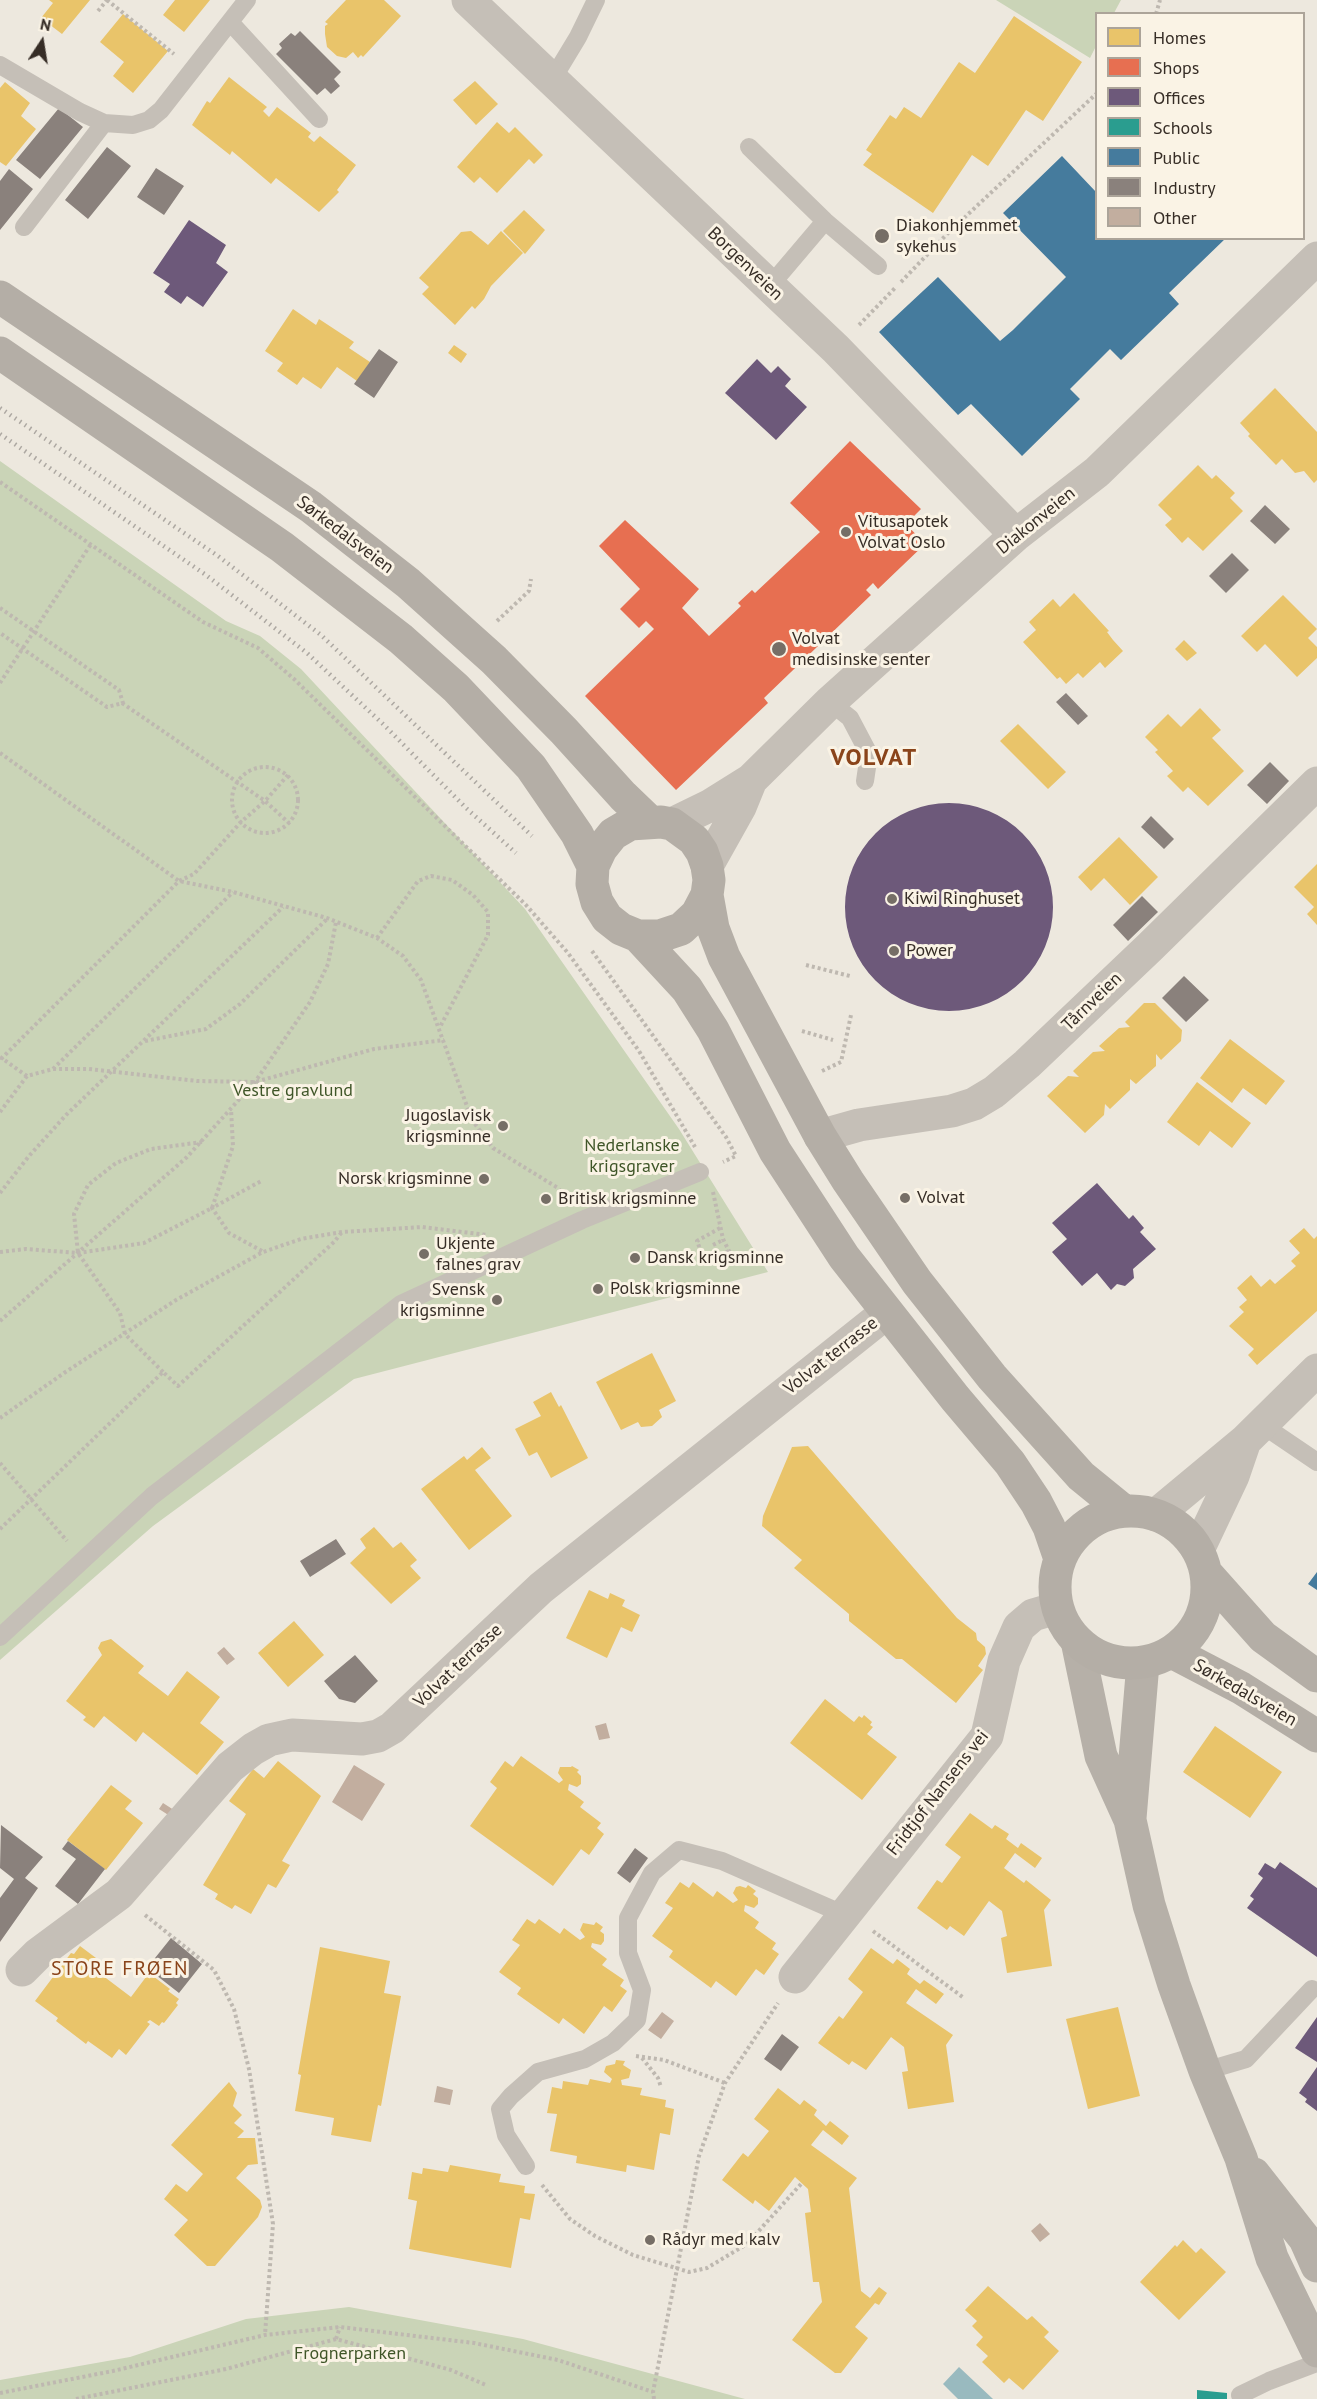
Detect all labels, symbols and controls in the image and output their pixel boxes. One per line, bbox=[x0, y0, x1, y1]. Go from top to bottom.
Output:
north arrow bbox=[12, 12, 72, 72]
legend bbox=[1095, 12, 1305, 240]
text: N bbox=[39, 14, 53, 35]
text: Homes bbox=[1153, 26, 1206, 49]
text: Shops bbox=[1153, 56, 1199, 79]
text: Offices bbox=[1153, 86, 1205, 109]
text: Schools bbox=[1153, 116, 1213, 139]
text: Public bbox=[1153, 146, 1200, 169]
text: Industry bbox=[1153, 176, 1216, 199]
text: Other bbox=[1153, 206, 1197, 229]
place label: Diakonhjemmet sykehus bbox=[896, 215, 1018, 258]
street label: Borgenveien bbox=[703, 223, 787, 305]
marker: Diakonhjemmet sykehus bbox=[873, 227, 891, 245]
street label: Diakonveien bbox=[992, 483, 1080, 559]
street label: Sørkedalsveien bbox=[292, 492, 398, 578]
place label: Vitusapotek Volvat Oslo bbox=[858, 511, 948, 554]
marker: Vitusapotek Volvat Oslo bbox=[839, 525, 853, 539]
place label: Volvat medisinske senter bbox=[792, 628, 930, 670]
marker: Volvat medisinske senter bbox=[770, 640, 788, 658]
district label: VOLVAT bbox=[830, 744, 918, 772]
place label: Kiwi Ringhuset bbox=[904, 888, 1020, 910]
marker: Kiwi Ringhuset bbox=[885, 892, 899, 906]
place label: Power bbox=[906, 940, 953, 962]
marker: Power bbox=[887, 944, 901, 958]
street label: Tårnveien bbox=[1058, 968, 1126, 1036]
park label: Vestre gravlund bbox=[233, 1080, 353, 1102]
place label: Jugoslavisk krigsminne bbox=[405, 1105, 491, 1148]
marker: Jugoslavisk krigsminne bbox=[496, 1119, 510, 1133]
park label: Nederlanske krigsgraver bbox=[584, 1135, 680, 1178]
place label: Norsk krigsminne bbox=[338, 1168, 472, 1190]
marker: Norsk krigsminne bbox=[477, 1172, 491, 1186]
place label: Volvat bbox=[917, 1187, 965, 1209]
place label: Britisk krigsminne bbox=[558, 1188, 696, 1210]
marker: Volvat bbox=[898, 1191, 912, 1205]
marker: Britisk krigsminne bbox=[539, 1192, 553, 1206]
place label: Ukjente falnes grav bbox=[436, 1233, 521, 1276]
marker: Ukjente falnes grav bbox=[417, 1247, 431, 1261]
place label: Dansk krigsminne bbox=[647, 1247, 784, 1269]
marker: Dansk krigsminne bbox=[628, 1251, 642, 1265]
place label: Polsk krigsminne bbox=[610, 1278, 740, 1300]
place label: Svensk krigsminne bbox=[400, 1279, 485, 1322]
marker: Polsk krigsminne bbox=[591, 1282, 605, 1296]
marker: Svensk krigsminne bbox=[490, 1293, 504, 1307]
street label: Volvat terrasse bbox=[780, 1313, 882, 1399]
street label: Volvat terrasse bbox=[409, 1620, 507, 1712]
street label: Sørkedalsveien bbox=[1189, 1655, 1301, 1731]
street label: Fridtjof Nansens vei bbox=[882, 1726, 994, 1860]
district label: STORE FRØEN bbox=[51, 1957, 189, 1981]
place label: Rådyr med kalv bbox=[662, 2229, 780, 2251]
marker: Rådyr med kalv bbox=[643, 2233, 657, 2247]
park label: Frognerparken bbox=[294, 2343, 406, 2365]

